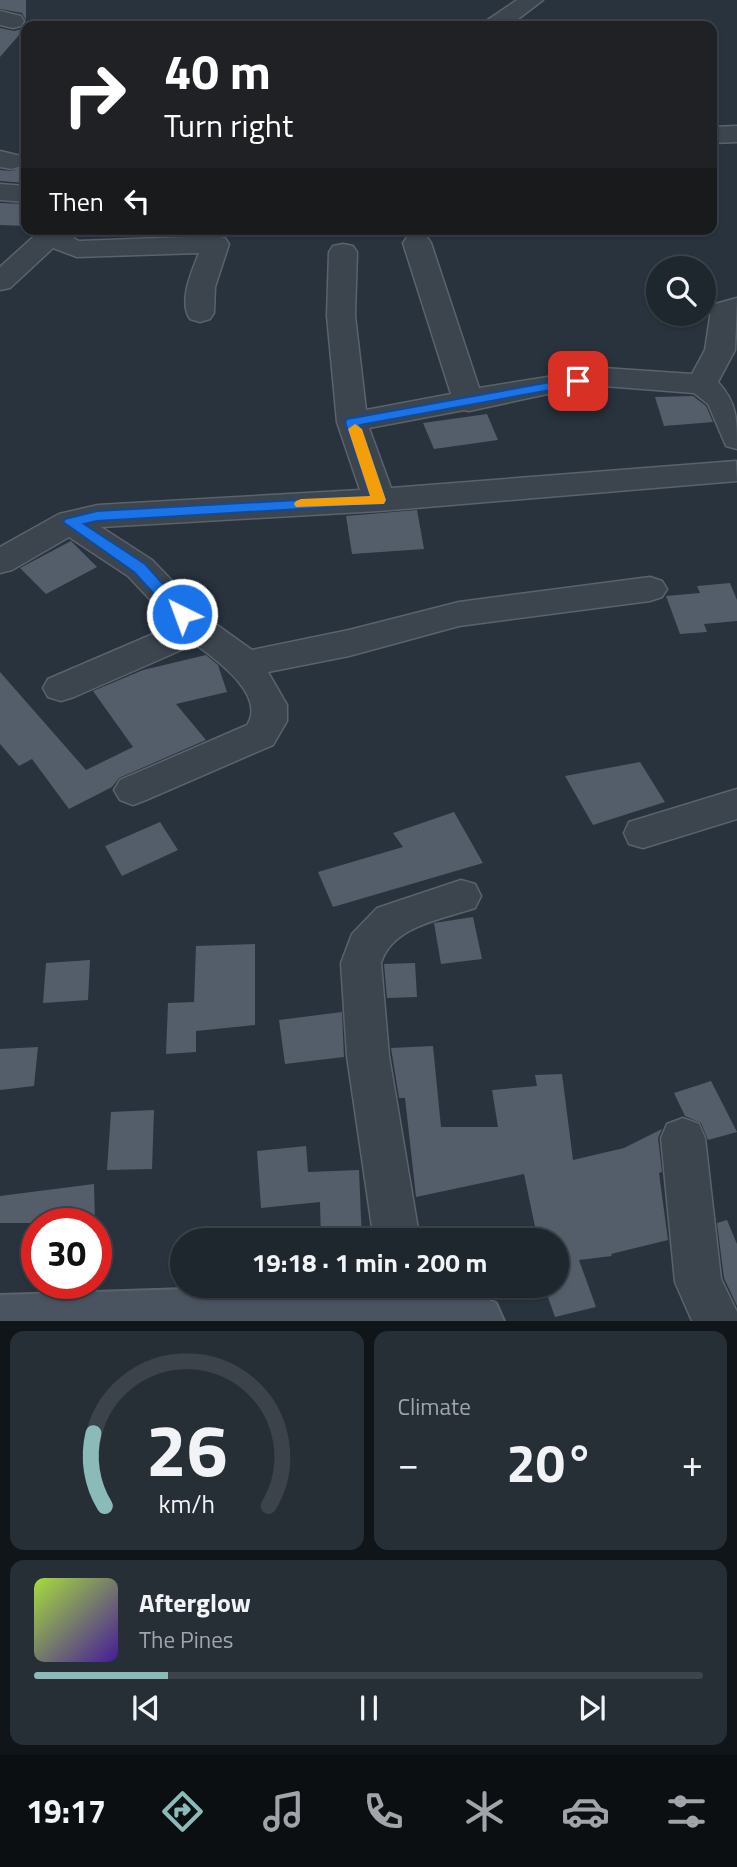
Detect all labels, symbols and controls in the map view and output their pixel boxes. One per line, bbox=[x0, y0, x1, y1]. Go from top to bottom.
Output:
text: 40 m bbox=[164, 33, 271, 108]
icon: right bbox=[49, 49, 140, 140]
text: Turn right bbox=[164, 101, 293, 149]
text: Then bbox=[49, 182, 104, 221]
icon: left bbox=[118, 182, 156, 220]
map controls bbox=[646, 256, 716, 326]
button: search bbox=[646, 256, 716, 326]
pin bbox=[548, 351, 608, 411]
icon: arrive bbox=[559, 362, 597, 400]
position arrow bbox=[145, 577, 219, 651]
speed limit sign: 30 bbox=[21, 1208, 112, 1299]
text: 19:18 · 1 min · 200 m bbox=[252, 1243, 487, 1282]
text: Climate bbox=[398, 1389, 471, 1424]
text: 26 bbox=[146, 1395, 228, 1505]
text: 20° bbox=[507, 1423, 594, 1502]
text: − bbox=[398, 1434, 419, 1492]
text: + bbox=[682, 1434, 703, 1492]
text: km/h bbox=[158, 1485, 215, 1523]
text: Afterglow bbox=[139, 1583, 251, 1622]
text: The Pines bbox=[139, 1622, 233, 1657]
icon: previous bbox=[127, 1689, 165, 1727]
icon: pause bbox=[350, 1689, 388, 1727]
icon: next bbox=[573, 1689, 611, 1727]
text: 19:17 bbox=[26, 1787, 106, 1835]
icon: directions bbox=[158, 1787, 207, 1836]
icon: music bbox=[259, 1787, 308, 1836]
icon: phone bbox=[359, 1787, 408, 1836]
icon: climate bbox=[460, 1787, 509, 1836]
icon: car bbox=[561, 1787, 610, 1836]
icon: filters bbox=[662, 1787, 711, 1836]

